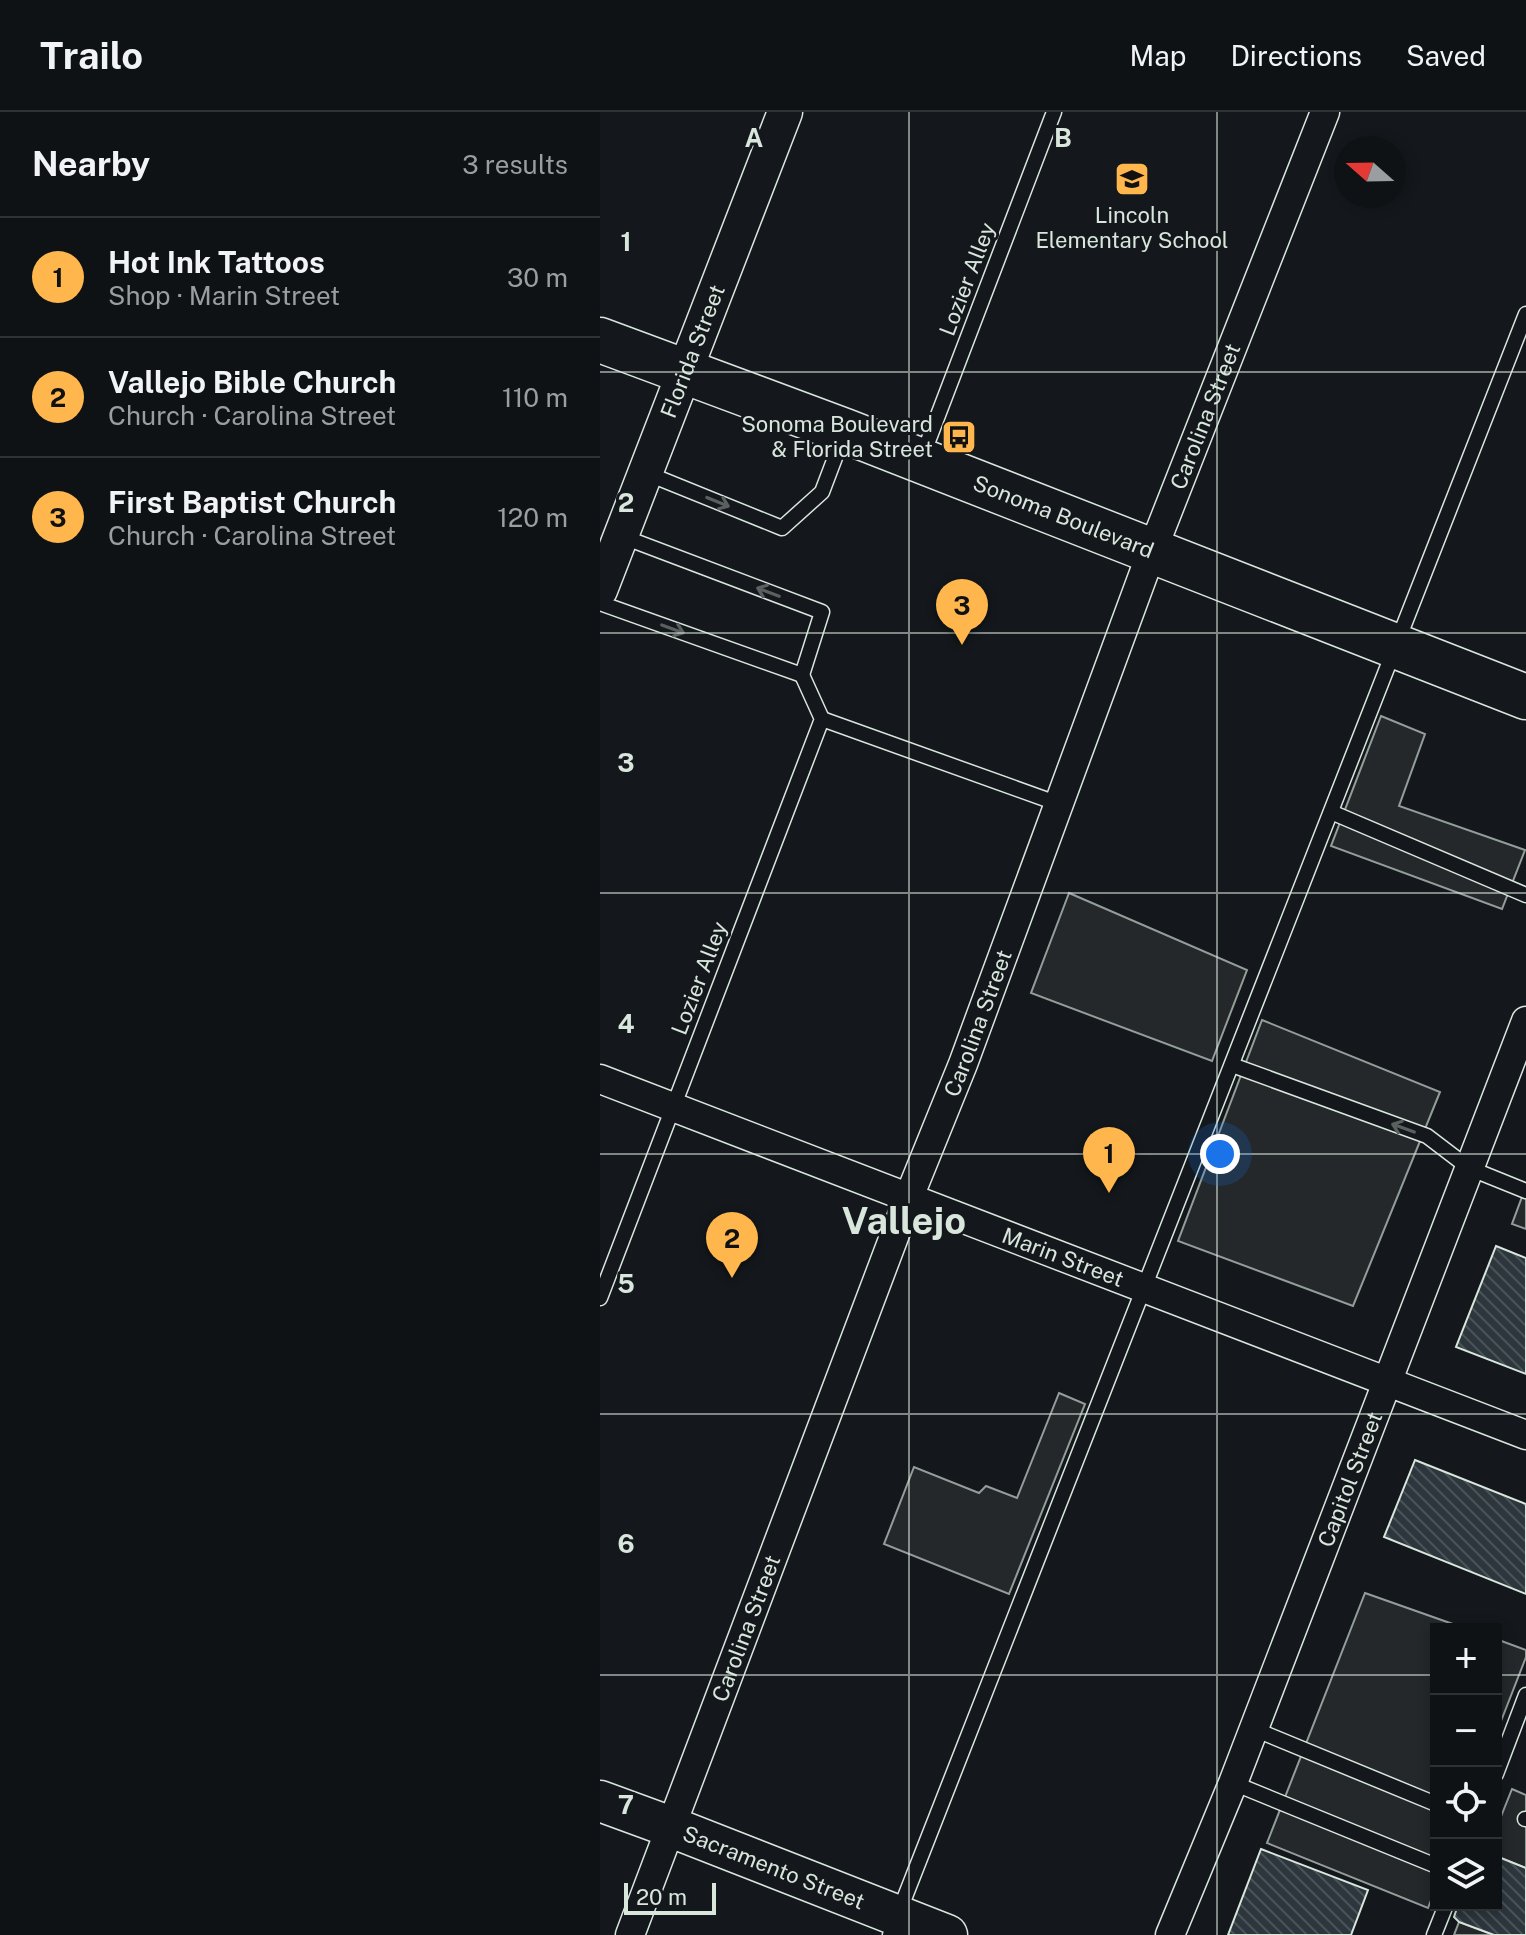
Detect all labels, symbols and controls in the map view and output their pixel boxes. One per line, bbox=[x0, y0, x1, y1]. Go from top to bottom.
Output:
text: Trailo bbox=[40, 33, 143, 78]
text: Map bbox=[1130, 39, 1186, 72]
text: Directions bbox=[1230, 39, 1362, 72]
text: Saved bbox=[1406, 39, 1486, 72]
text: A bbox=[745, 122, 764, 153]
text: B bbox=[1054, 122, 1072, 153]
north arrow bbox=[1334, 136, 1406, 208]
text: Nearby bbox=[32, 144, 150, 184]
text: 3 results bbox=[462, 149, 568, 180]
school or university icon: Lincoln Elementary School bbox=[1113, 160, 1151, 198]
place label: Lincoln Elementary School bbox=[1035, 202, 1229, 253]
street label: Lozier Alley bbox=[934, 219, 1001, 339]
text: 1 bbox=[620, 226, 632, 257]
text: Hot Ink Tattoos bbox=[108, 244, 325, 280]
text: 1 bbox=[52, 262, 64, 293]
text: 30 m bbox=[507, 262, 568, 293]
text: Shop · Marin Street bbox=[108, 280, 340, 311]
street label: Florida Street bbox=[655, 281, 730, 422]
street label: Carolina Street bbox=[1165, 340, 1246, 493]
text: Vallejo Bible Church bbox=[108, 364, 396, 400]
text: 2 bbox=[50, 382, 66, 413]
text: 110 m bbox=[502, 382, 568, 413]
text: Church · Carolina Street bbox=[108, 400, 396, 431]
place label: Sonoma Boulevard & Florida Street bbox=[741, 411, 933, 462]
bus stop icon: Sonoma Boulevard & Florida Street bbox=[940, 418, 978, 456]
street label: Sonoma Boulevard bbox=[969, 469, 1158, 563]
text: First Baptist Church bbox=[108, 484, 396, 520]
text: 2 bbox=[618, 487, 634, 518]
one-way arrow bbox=[705, 495, 729, 510]
text: 3 bbox=[49, 502, 67, 533]
text: 120 m bbox=[497, 502, 568, 533]
text: Church · Carolina Street bbox=[108, 520, 396, 551]
pin: 3 bbox=[936, 579, 988, 645]
one-way arrow bbox=[756, 584, 781, 598]
one-way arrow bbox=[661, 623, 685, 637]
text: 3 bbox=[617, 747, 635, 778]
street label: Lozier Alley bbox=[666, 918, 733, 1038]
street label: Carolina Street bbox=[938, 946, 1017, 1100]
text: 4 bbox=[617, 1008, 635, 1039]
one-way arrow bbox=[1391, 1119, 1416, 1134]
pin: 1 bbox=[1083, 1127, 1135, 1193]
your location bbox=[1200, 1134, 1240, 1174]
district label: Vallejo bbox=[842, 1198, 966, 1243]
pin: 2 bbox=[706, 1212, 758, 1278]
street label: Marin Street bbox=[998, 1222, 1127, 1292]
text: 5 bbox=[617, 1268, 635, 1299]
street label: Capitol Street bbox=[1312, 1408, 1388, 1551]
text: 6 bbox=[617, 1528, 635, 1559]
street label: Carolina Street bbox=[706, 1551, 786, 1705]
map controls bbox=[1430, 1623, 1502, 1911]
button: + bbox=[1430, 1623, 1502, 1695]
button: − bbox=[1430, 1695, 1502, 1767]
button: locate bbox=[1430, 1767, 1502, 1839]
text: 7 bbox=[618, 1789, 634, 1820]
street label: Sacramento Street bbox=[679, 1820, 868, 1915]
button: layers bbox=[1430, 1839, 1502, 1911]
scale bar bbox=[624, 1879, 716, 1915]
text: 20 m bbox=[636, 1884, 687, 1910]

